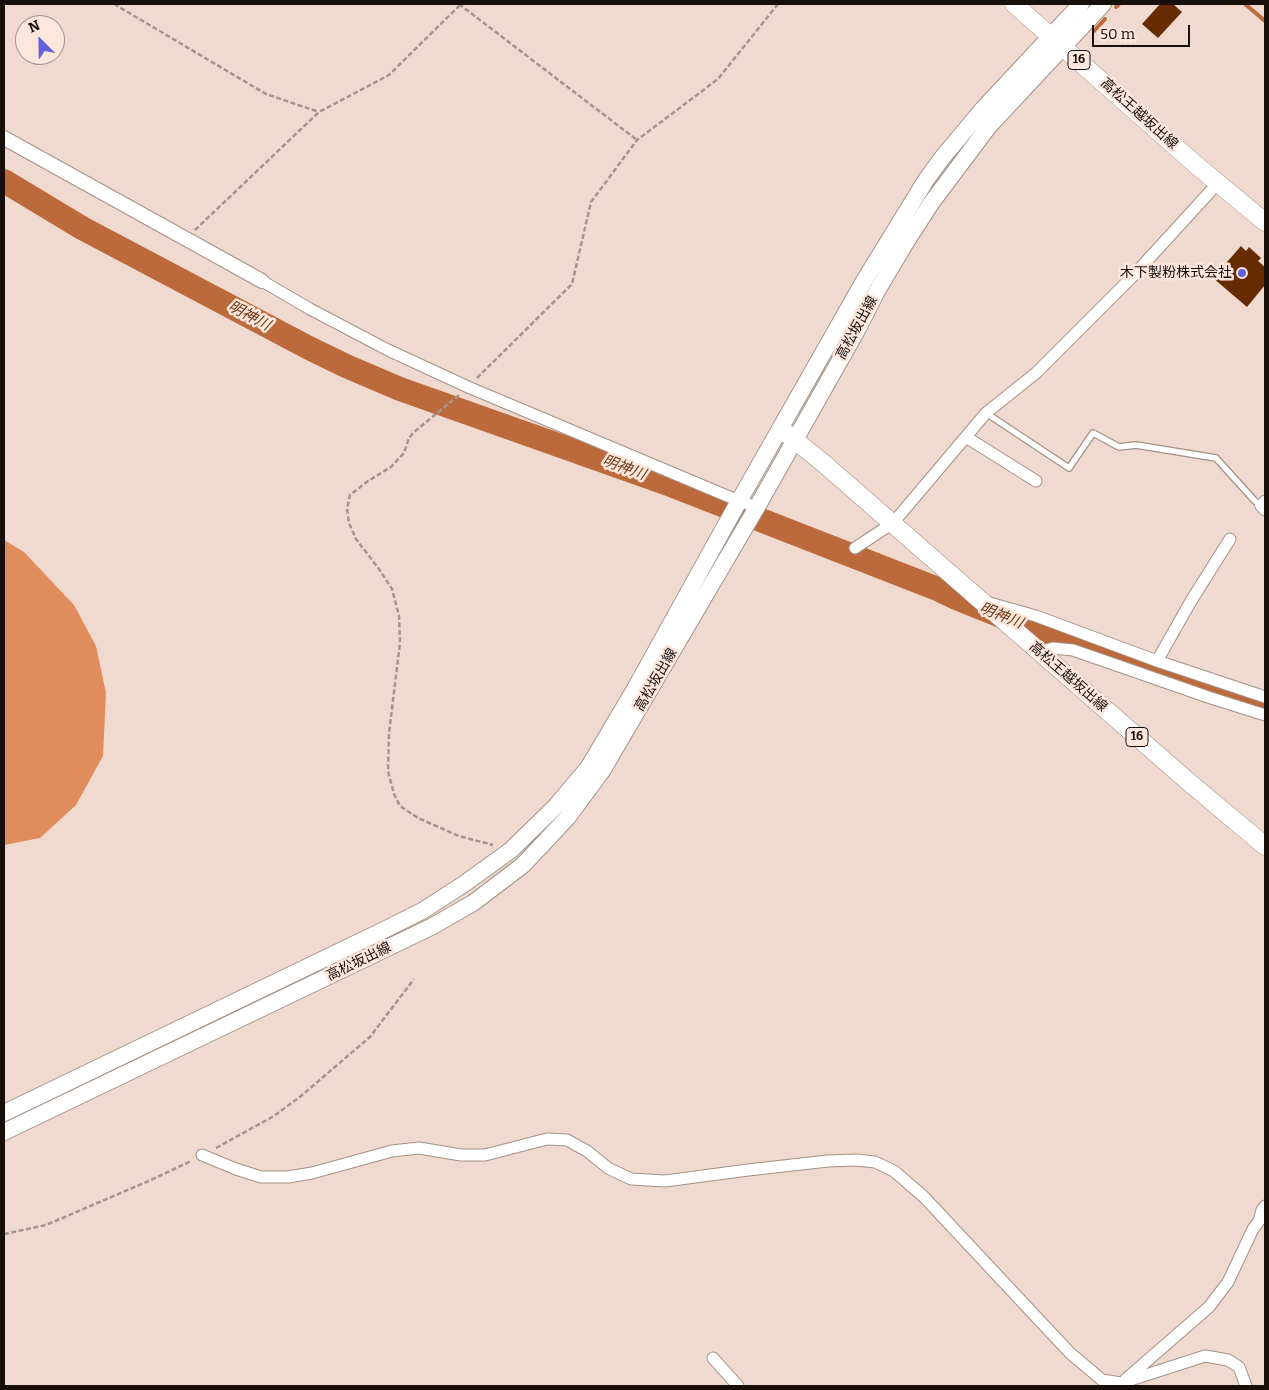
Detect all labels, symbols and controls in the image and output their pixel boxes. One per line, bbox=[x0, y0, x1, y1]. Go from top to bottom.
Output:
north arrow bbox=[15, 15, 65, 65]
scale bar bbox=[1094, 15, 1192, 47]
text: N bbox=[26, 17, 43, 37]
text: 50 m bbox=[1100, 25, 1135, 43]
road number: 16 bbox=[1068, 50, 1090, 70]
street label: 高松王越坂出線 bbox=[1097, 75, 1181, 153]
place label: 木下製粉株式会社 bbox=[1120, 265, 1232, 281]
marker: 木下製粉株式会社 bbox=[1236, 267, 1248, 279]
street label: 高松坂出線 bbox=[833, 293, 881, 363]
water label: 明神川 bbox=[225, 297, 273, 335]
water label: 明神川 bbox=[600, 452, 648, 484]
water label: 明神川 bbox=[977, 599, 1025, 633]
street label: 高松王越坂出線 bbox=[1026, 639, 1110, 715]
street label: 高松坂出線 bbox=[631, 645, 681, 715]
road number: 16 bbox=[1126, 728, 1148, 746]
street label: 高松坂出線 bbox=[324, 939, 394, 985]

